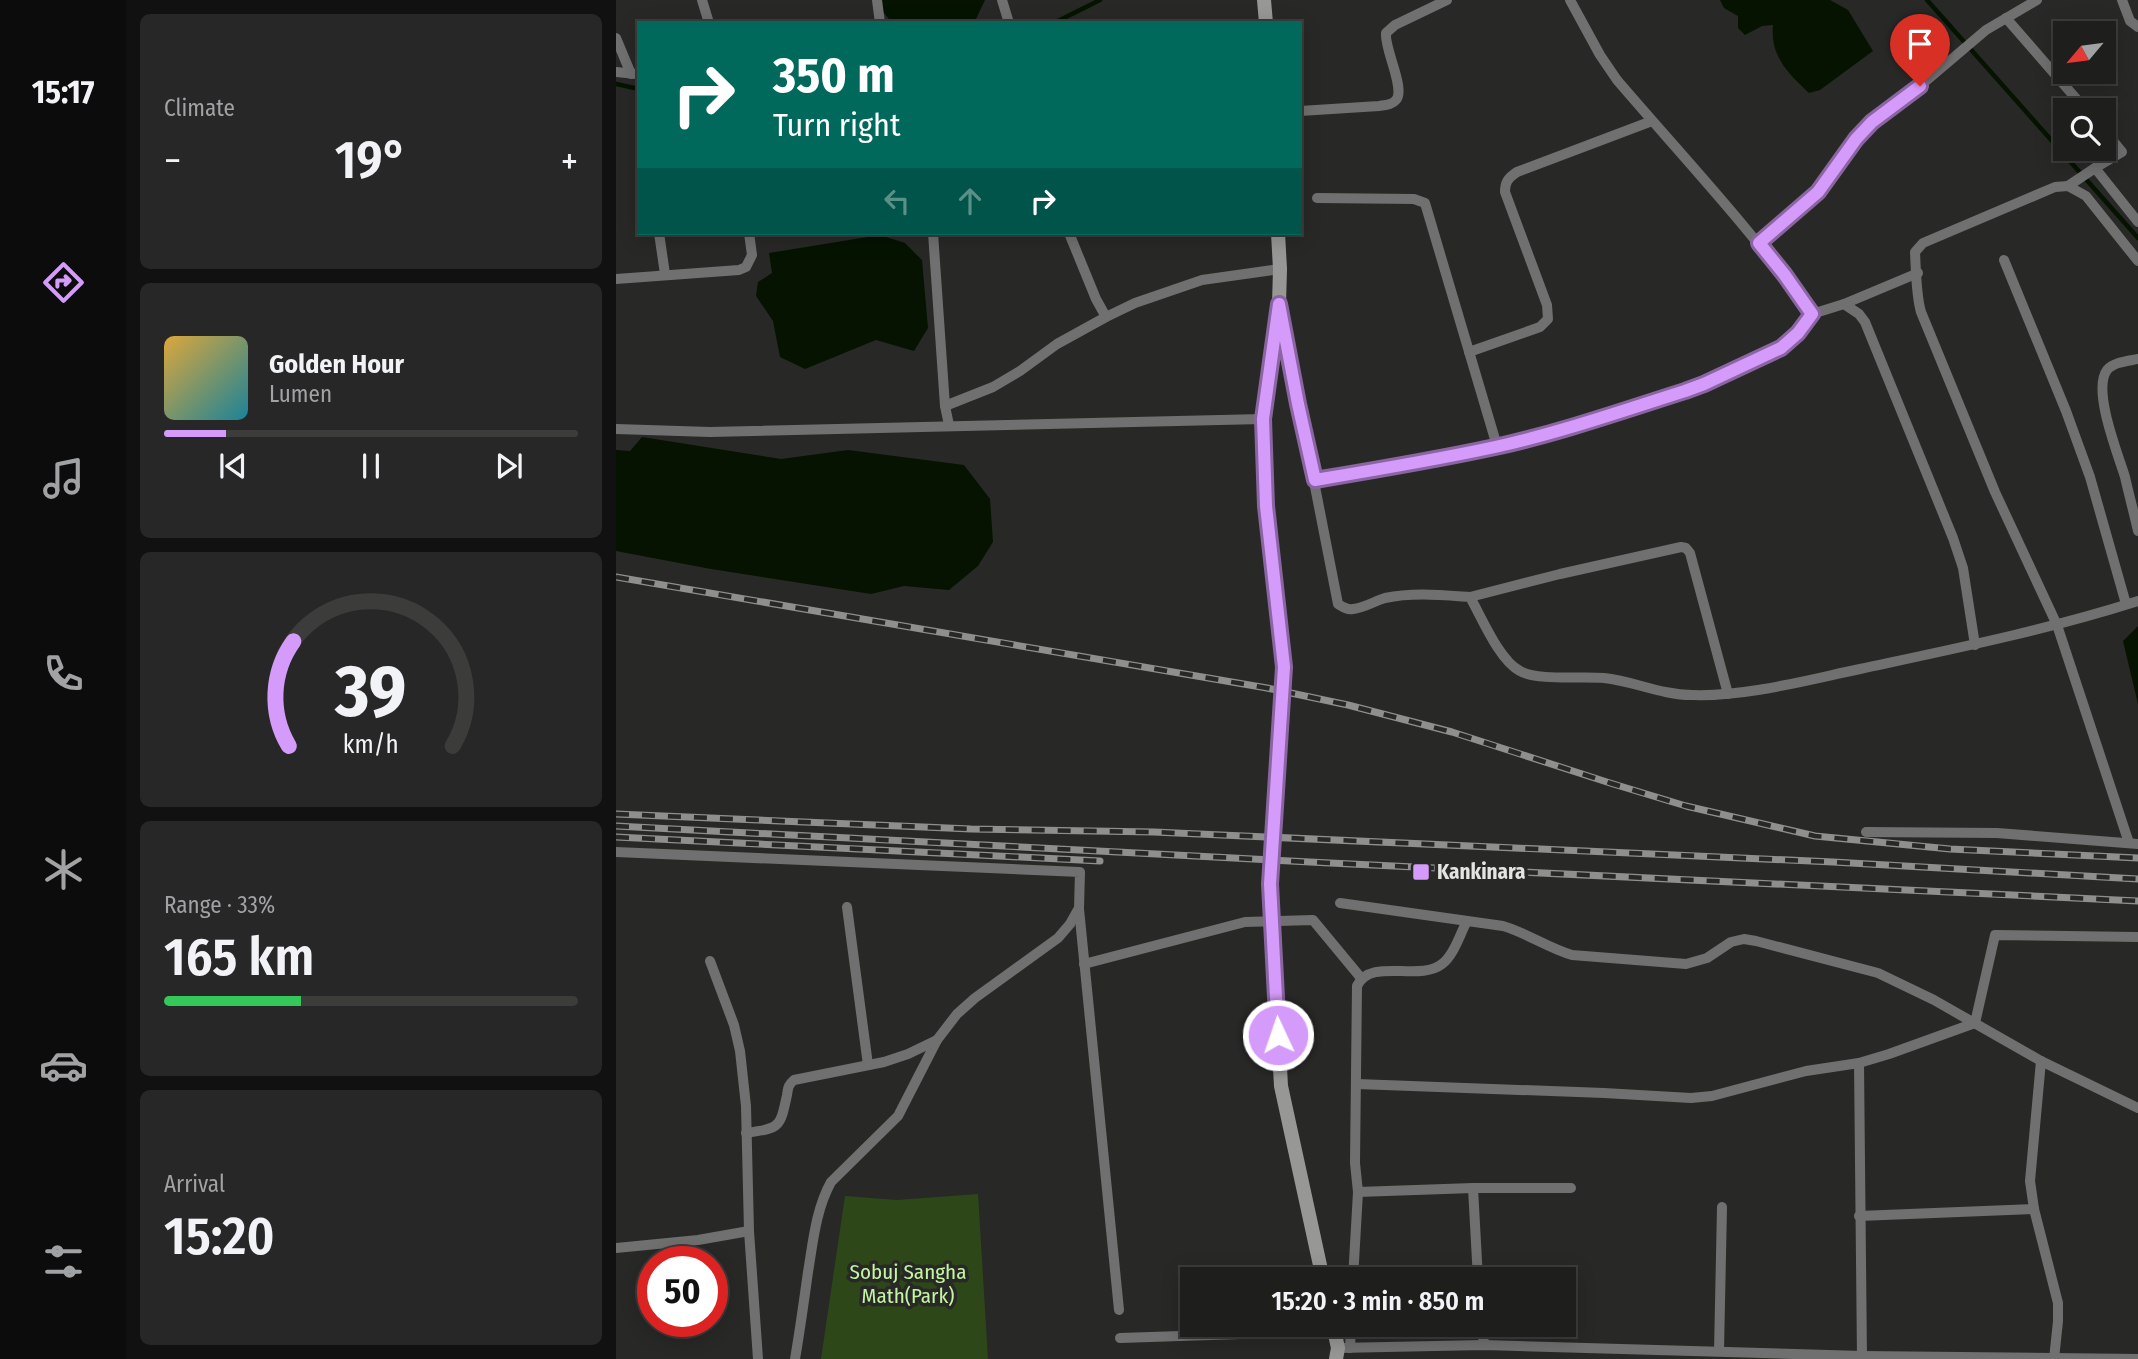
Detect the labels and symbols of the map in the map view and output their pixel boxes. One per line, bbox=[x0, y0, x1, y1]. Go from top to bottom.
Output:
pin bbox=[1890, 14, 1950, 86]
north arrow bbox=[2053, 21, 2116, 84]
place label: Kankinara bbox=[1437, 859, 1526, 885]
marker: Kankinara bbox=[1411, 862, 1431, 882]
position arrow bbox=[1241, 998, 1315, 1072]
speed limit sign: 50 bbox=[637, 1246, 728, 1337]
park label: Sobuj Sangha Math(Park) bbox=[850, 1259, 966, 1309]

